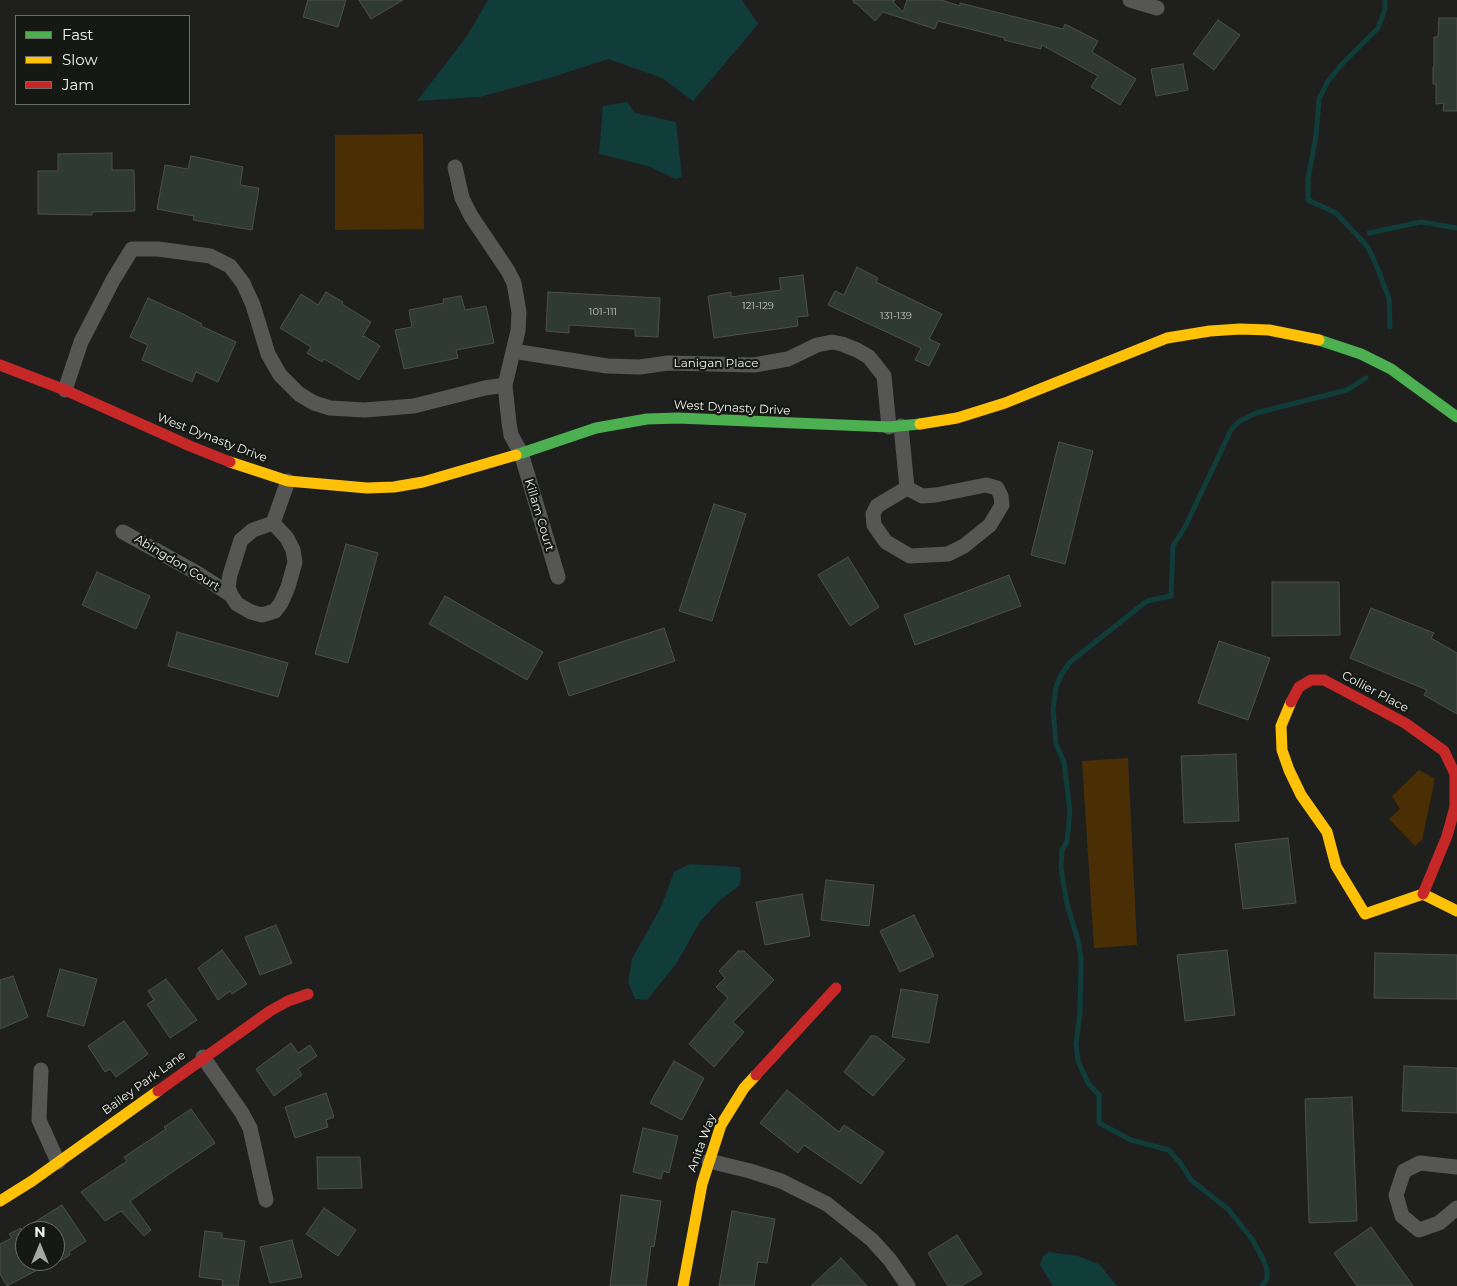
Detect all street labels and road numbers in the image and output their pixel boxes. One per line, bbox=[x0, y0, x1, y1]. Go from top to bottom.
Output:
street label: Lanigan Place bbox=[674, 356, 758, 370]
street label: West Dynasty Drive bbox=[673, 398, 791, 418]
street label: West Dynasty Drive bbox=[155, 410, 269, 466]
street label: Killam Court bbox=[521, 477, 557, 553]
street label: Abingdon Court bbox=[132, 532, 222, 594]
street label: Collier Place bbox=[1339, 668, 1411, 716]
street label: Bailey Park Lane bbox=[100, 1048, 188, 1118]
street label: Anita Way bbox=[685, 1112, 719, 1174]

